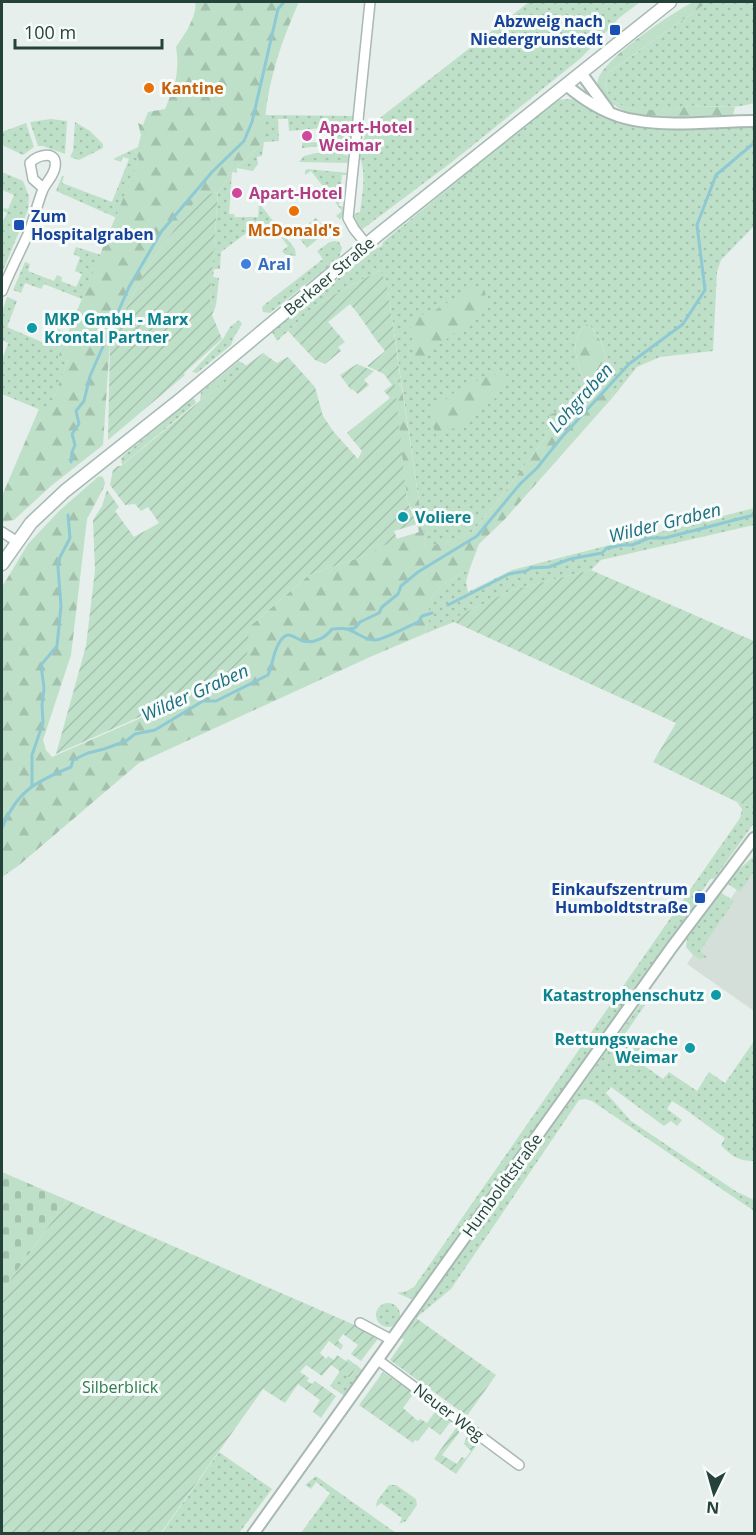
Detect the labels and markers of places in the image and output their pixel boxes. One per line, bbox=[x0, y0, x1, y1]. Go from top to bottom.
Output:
place label: Abzweig nach Niedergrunstedt bbox=[470, 10, 603, 50]
marker: Abzweig nach Niedergrunstedt bbox=[608, 23, 622, 37]
place label: Kantine bbox=[161, 77, 224, 99]
marker: Kantine bbox=[142, 81, 156, 95]
place label: Apart-Hotel Weimar bbox=[319, 116, 413, 156]
marker: Apart-Hotel Weimar bbox=[300, 129, 314, 143]
place label: Apart-Hotel bbox=[249, 182, 343, 204]
marker: Apart-Hotel bbox=[230, 186, 244, 200]
marker: McDonald's bbox=[287, 204, 301, 218]
place label: Zum Hospitalgraben bbox=[31, 205, 154, 245]
marker: Zum Hospitalgraben bbox=[12, 218, 26, 232]
place label: McDonald's bbox=[248, 219, 340, 241]
place label: Aral bbox=[258, 253, 291, 275]
marker: Aral bbox=[239, 257, 253, 271]
place label: MKP GmbH - Marx Krontal Partner bbox=[44, 308, 189, 348]
marker: MKP GmbH - Marx Krontal Partner bbox=[25, 321, 39, 335]
place label: Voliere bbox=[415, 506, 471, 528]
marker: Voliere bbox=[396, 510, 410, 524]
place label: Einkaufszentrum Humboldtstraße bbox=[551, 878, 688, 918]
marker: Einkaufszentrum Humboldtstraße bbox=[693, 891, 707, 905]
place label: Katastrophenschutz bbox=[542, 984, 704, 1006]
marker: Katastrophenschutz bbox=[709, 988, 723, 1002]
place label: Rettungswache Weimar bbox=[555, 1028, 678, 1068]
marker: Rettungswache Weimar bbox=[683, 1041, 697, 1055]

